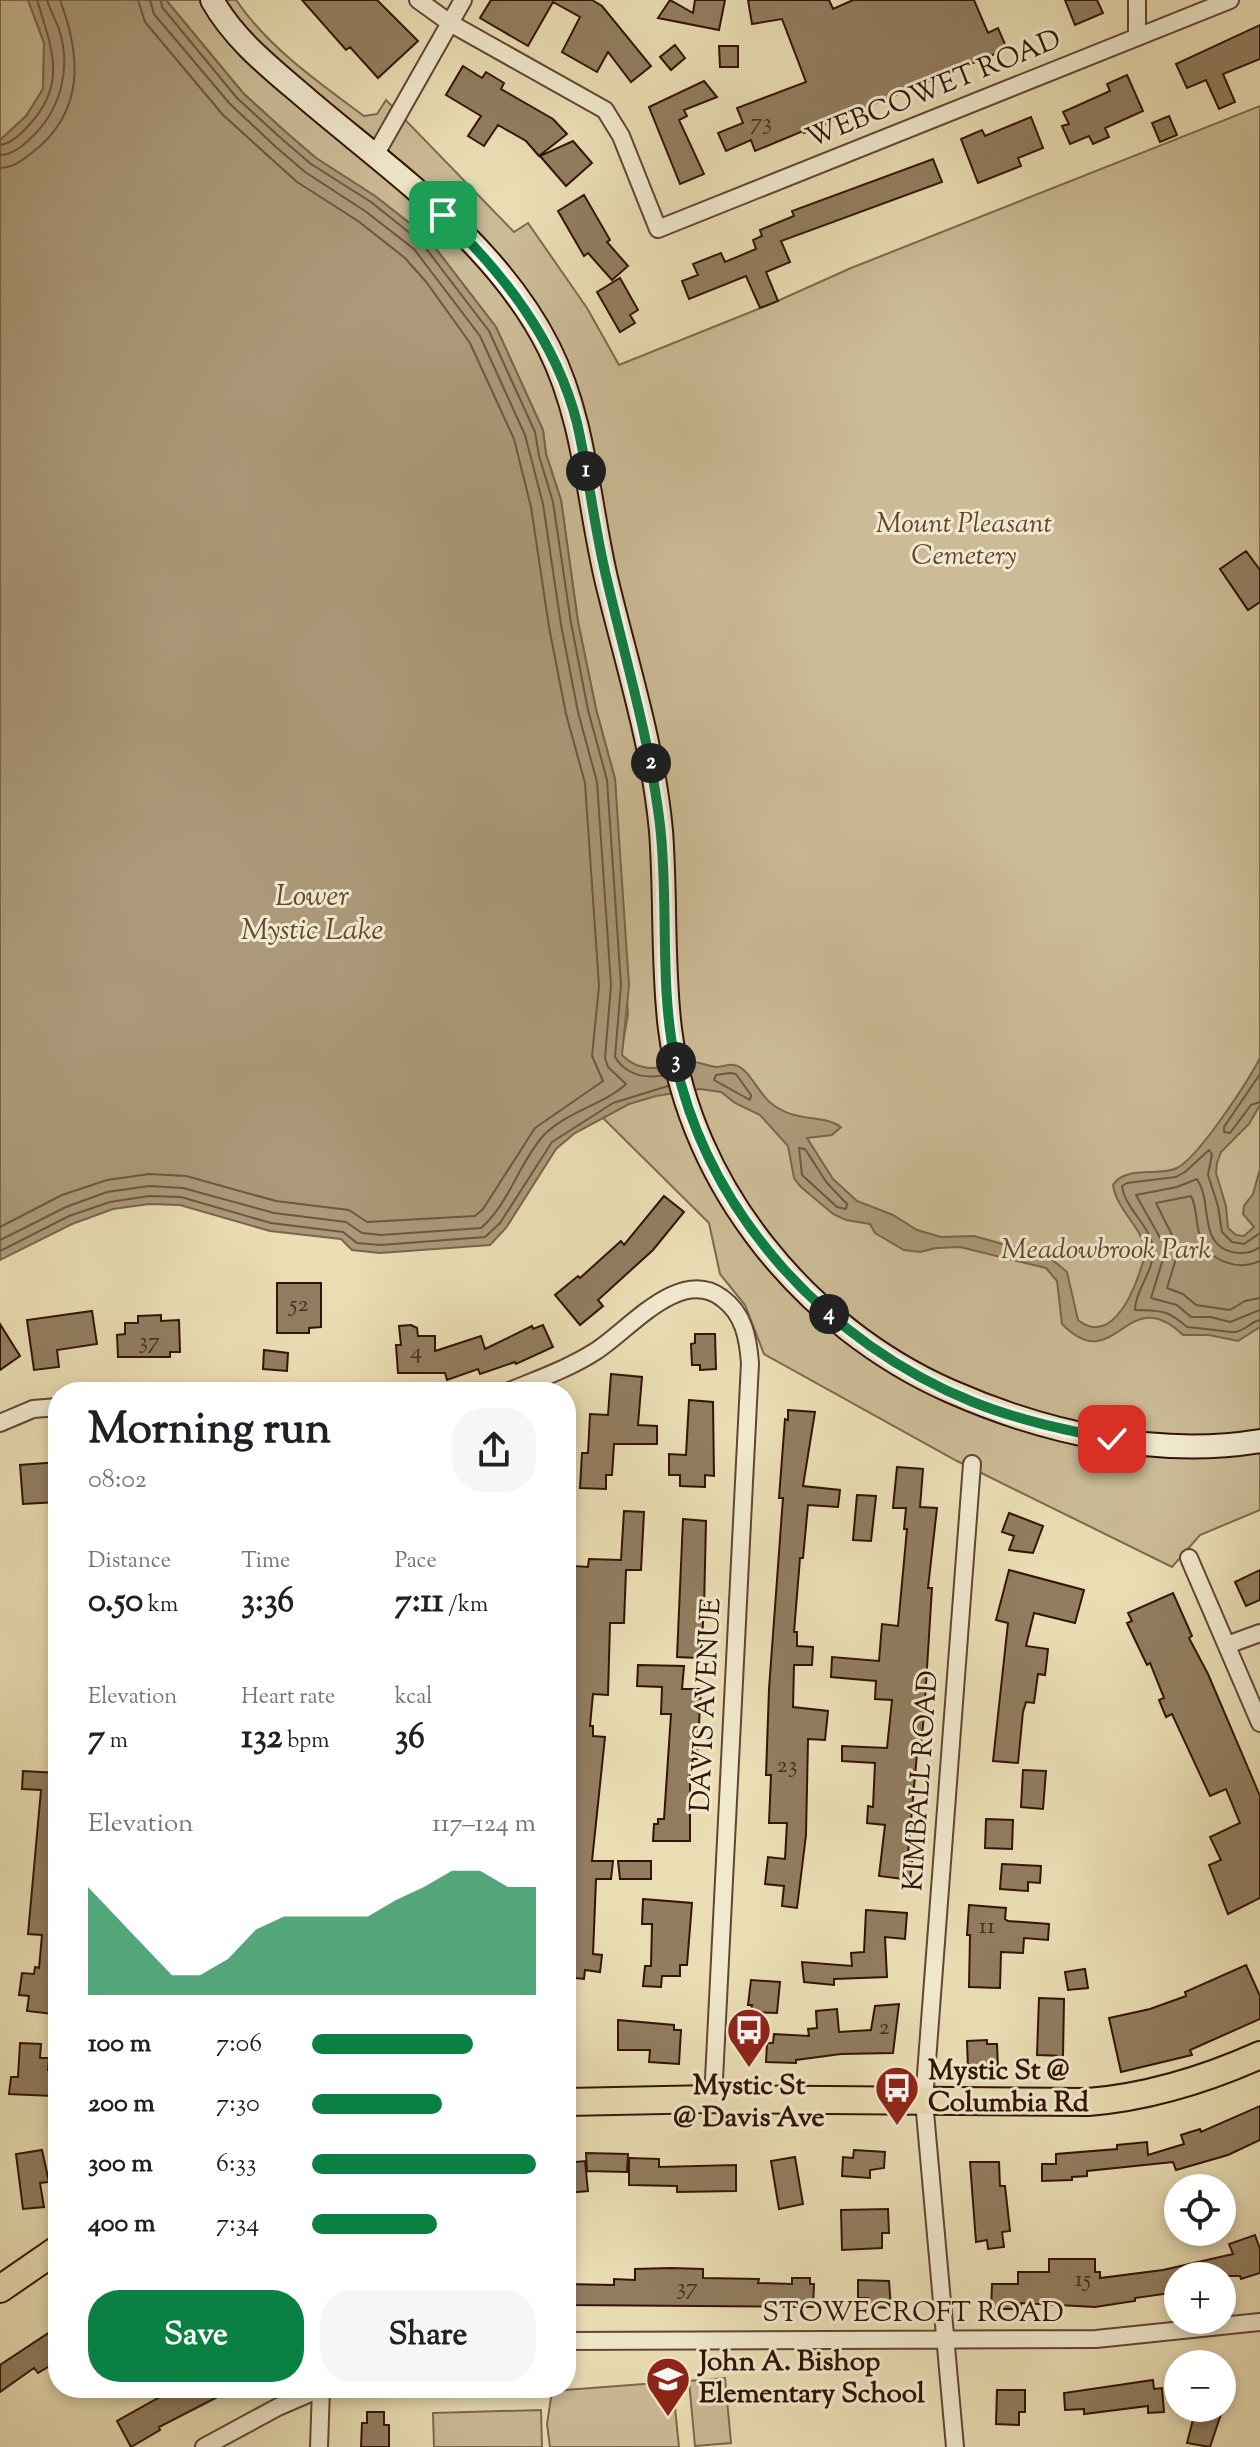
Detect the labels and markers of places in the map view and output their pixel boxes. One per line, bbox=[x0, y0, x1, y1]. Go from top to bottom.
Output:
pin bbox=[409, 181, 477, 249]
pin: 1 bbox=[566, 451, 606, 491]
pin: 2 bbox=[631, 743, 671, 783]
pin: 3 bbox=[656, 1042, 696, 1082]
pin: 4 bbox=[809, 1294, 849, 1334]
pin bbox=[1078, 1405, 1146, 1473]
bus stop icon: Mystic St @ Davis Ave bbox=[725, 2006, 773, 2069]
place label: Mystic St @ Columbia Rd bbox=[928, 2052, 1089, 2124]
bus stop icon: Mystic St @ Columbia Rd bbox=[873, 2064, 921, 2127]
place label: Mystic St @ Davis Ave bbox=[673, 2067, 825, 2139]
place label: John A. Bishop Elementary School bbox=[697, 2343, 925, 2415]
school or university icon: John A. Bishop Elementary School bbox=[644, 2355, 692, 2418]

